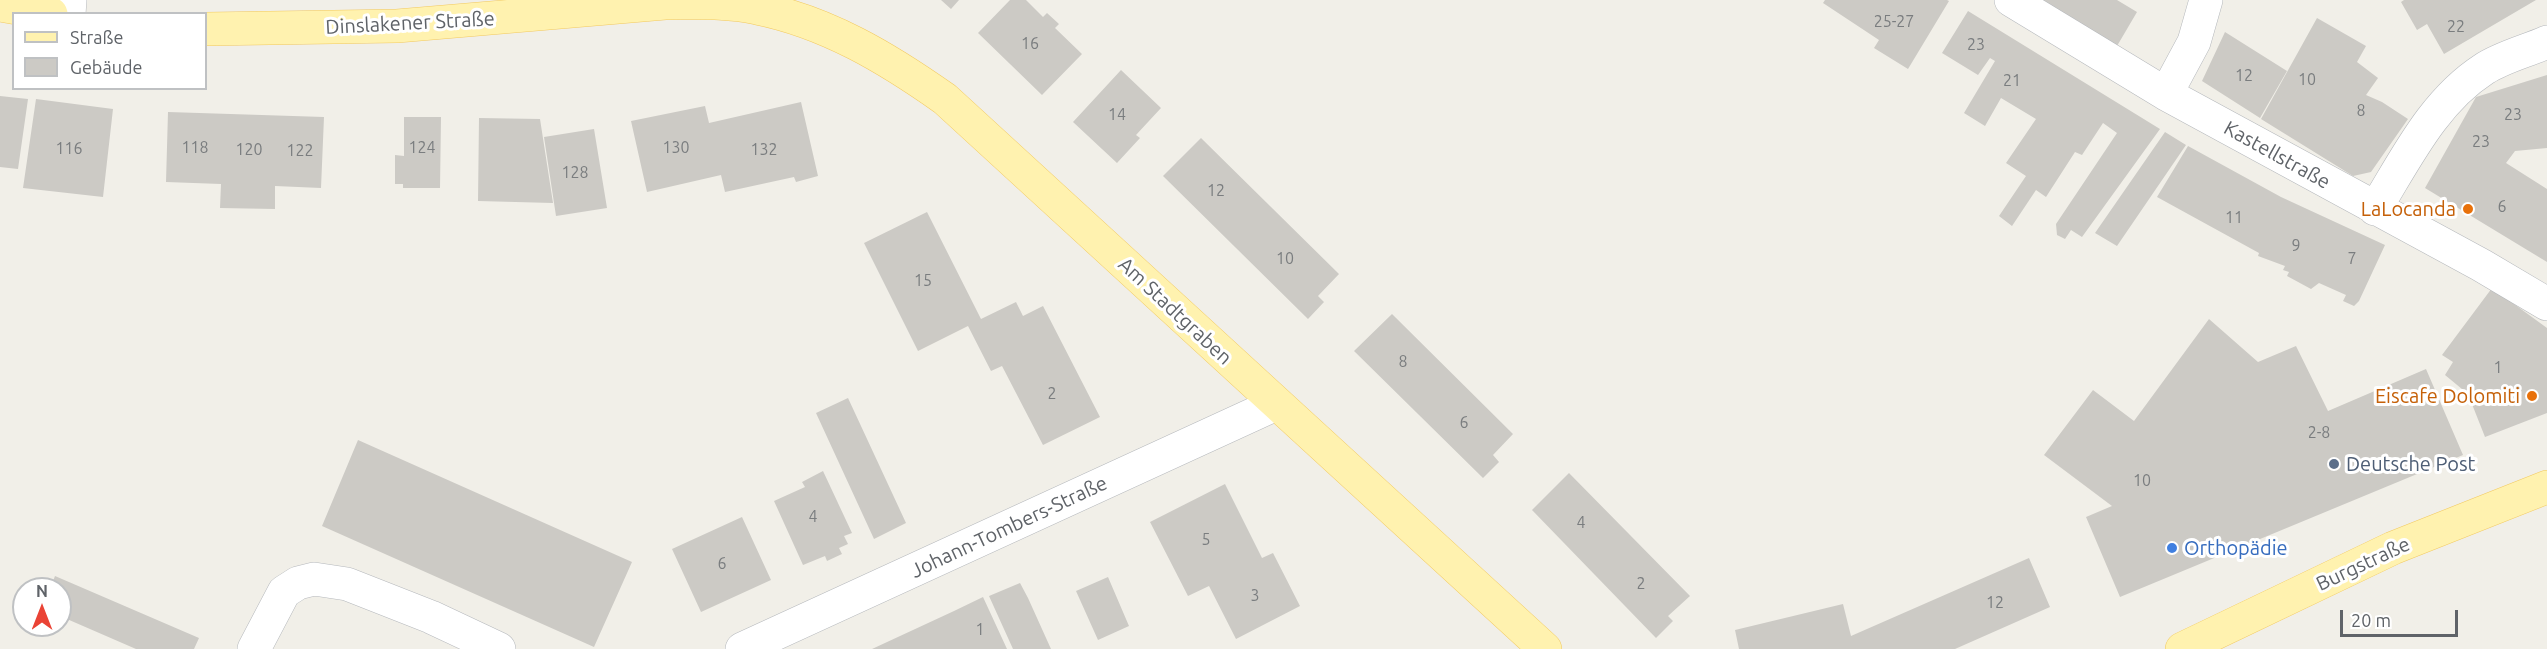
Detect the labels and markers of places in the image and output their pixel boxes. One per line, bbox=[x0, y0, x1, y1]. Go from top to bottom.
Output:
place label: LaLocanda bbox=[2361, 197, 2456, 221]
marker: LaLocanda bbox=[2461, 202, 2475, 216]
place label: Eiscafe Dolomiti bbox=[2375, 384, 2520, 408]
marker: Eiscafe Dolomiti bbox=[2525, 389, 2539, 403]
place label: Deutsche Post bbox=[2346, 452, 2475, 476]
marker: Deutsche Post bbox=[2327, 457, 2341, 471]
place label: Orthopädie bbox=[2184, 536, 2288, 560]
marker: Orthopädie bbox=[2165, 541, 2179, 555]

